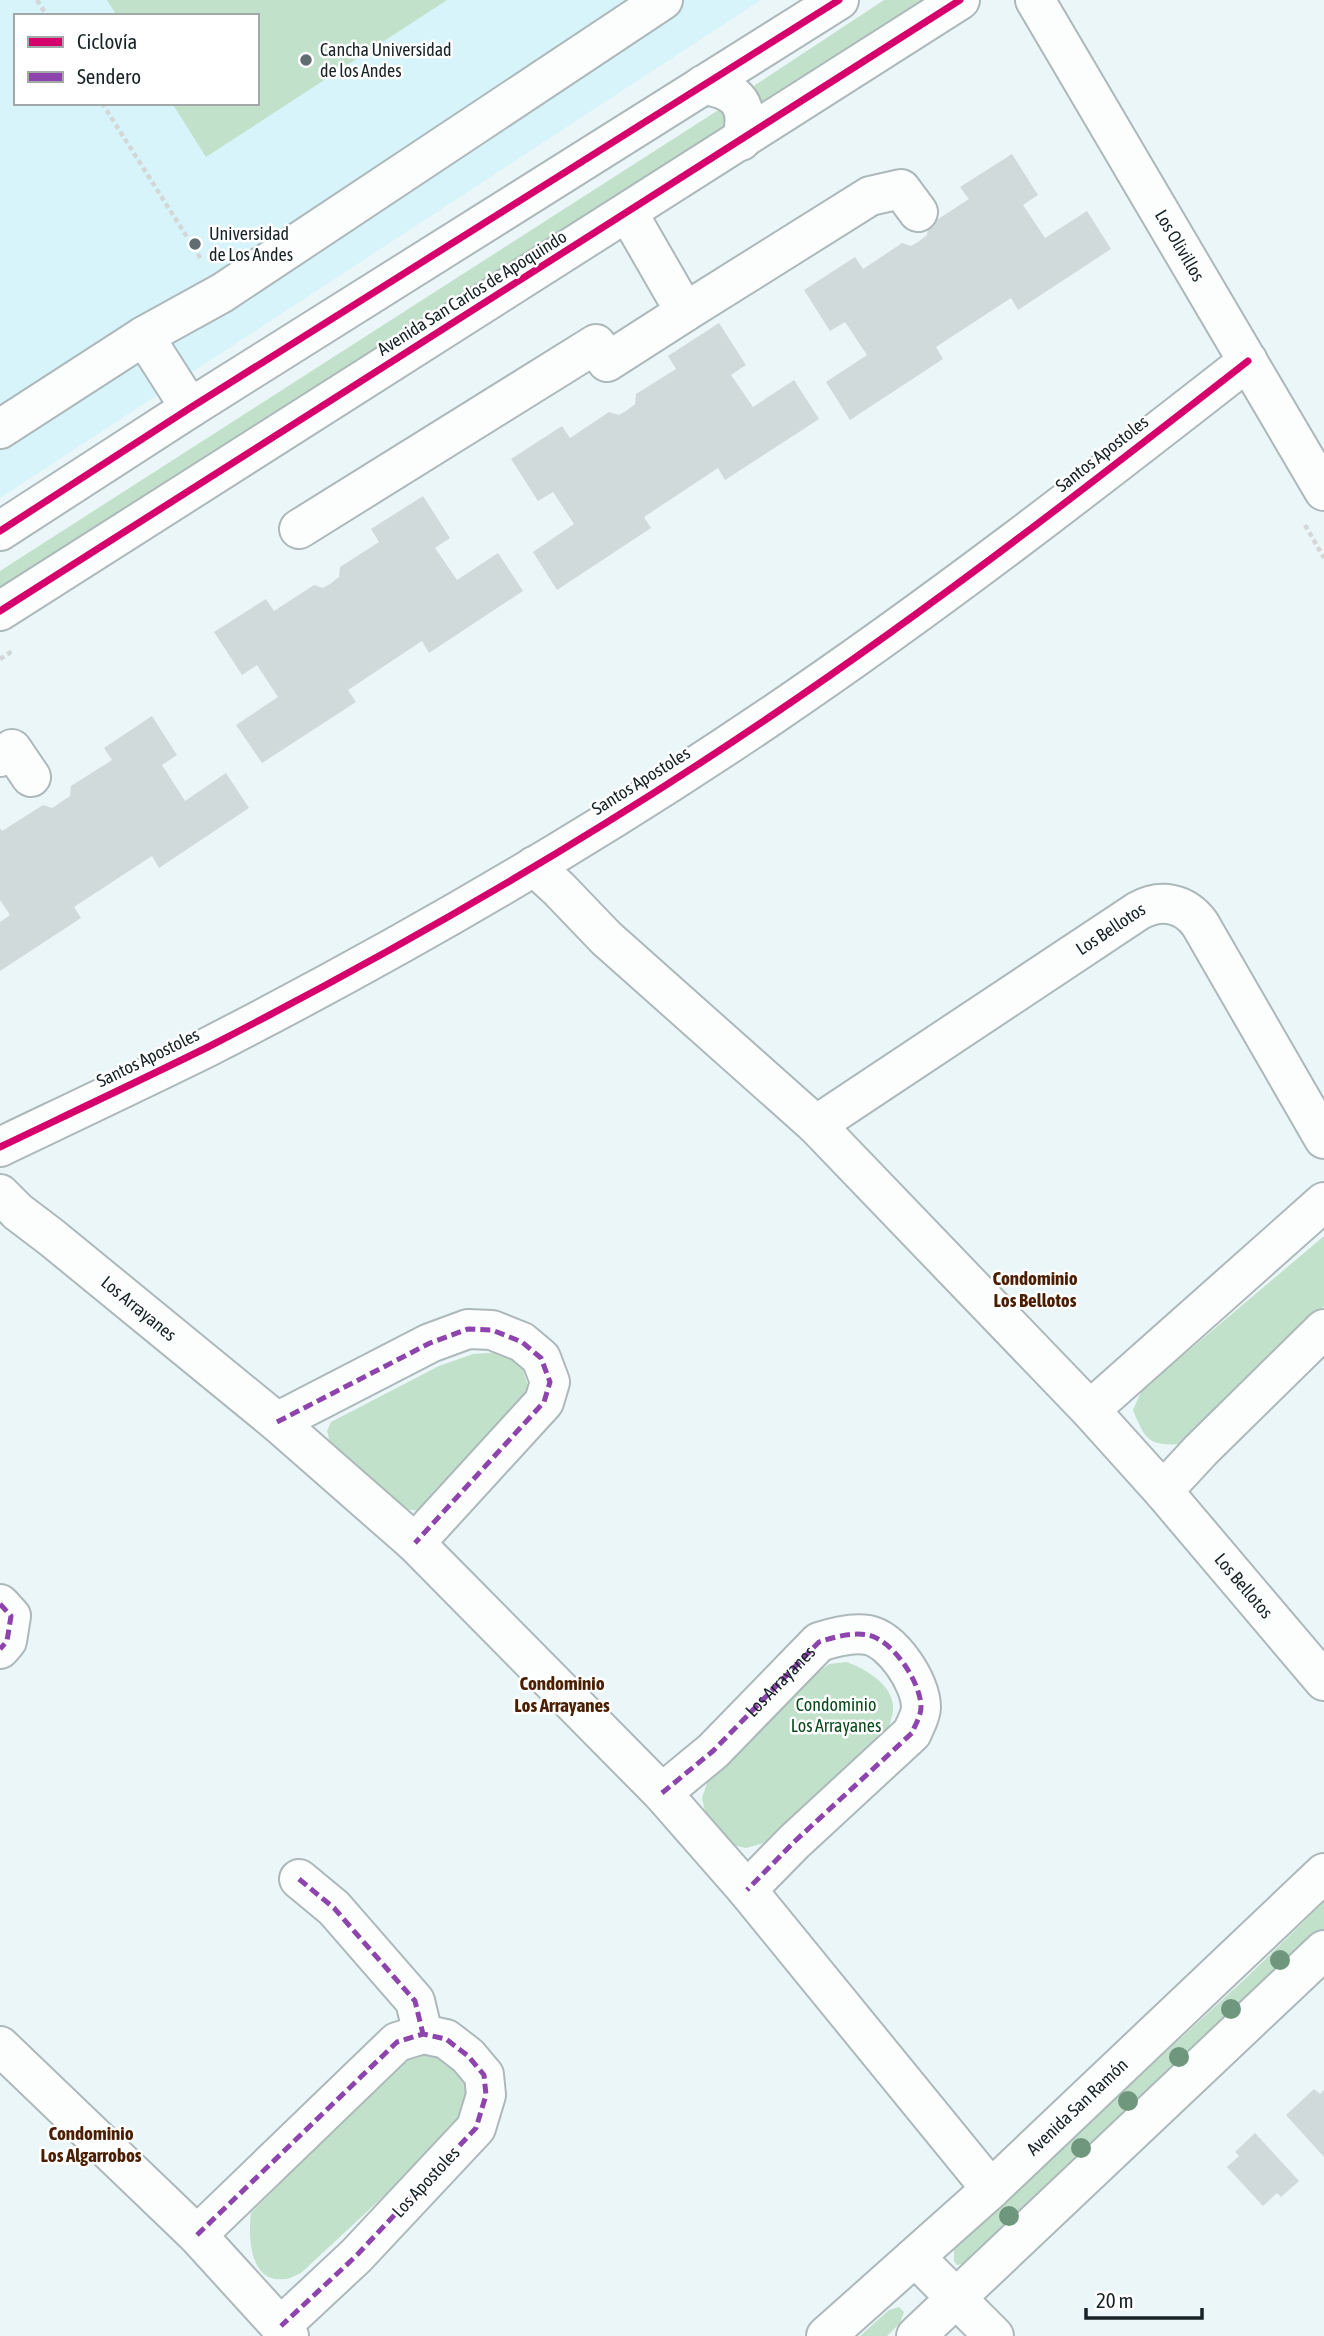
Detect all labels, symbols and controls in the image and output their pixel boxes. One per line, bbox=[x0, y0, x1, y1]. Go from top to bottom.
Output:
legend bbox=[14, 14, 259, 105]
text: Ciclovía bbox=[77, 29, 137, 53]
place label: Cancha Universidad de los Andes bbox=[320, 39, 452, 81]
marker: Cancha Universidad de los Andes bbox=[298, 52, 314, 68]
text: Sendero bbox=[77, 64, 141, 88]
street label: Los Olivillos bbox=[1151, 206, 1209, 285]
place label: Universidad de Los Andes bbox=[209, 223, 293, 265]
street label: Avenida San Carlos de Apoquindo bbox=[373, 226, 570, 360]
marker: Universidad de Los Andes bbox=[187, 236, 203, 252]
street label: Santos Apostoles bbox=[1051, 411, 1152, 496]
street label: Santos Apostoles bbox=[588, 742, 694, 819]
street label: Los Bellotos bbox=[1072, 898, 1148, 959]
street label: Santos Apostoles bbox=[93, 1024, 203, 1091]
district label: Condominio Los Bellotos bbox=[992, 1267, 1078, 1311]
street label: Los Arrayanes bbox=[97, 1271, 181, 1345]
street label: Los Bellotos bbox=[1210, 1549, 1277, 1623]
street label: Los Arrayanes bbox=[741, 1641, 819, 1721]
district label: Condominio Los Arrayanes bbox=[514, 1672, 610, 1716]
park label: Condominio Los Arrayanes bbox=[791, 1694, 881, 1736]
street label: Avenida San Ramón bbox=[1022, 2054, 1132, 2159]
district label: Condominio Los Algarrobos bbox=[40, 2122, 142, 2166]
street label: Los Apostoles bbox=[388, 2142, 464, 2221]
scale bar bbox=[1086, 2276, 1202, 2320]
text: 20 m bbox=[1096, 2288, 1134, 2312]

